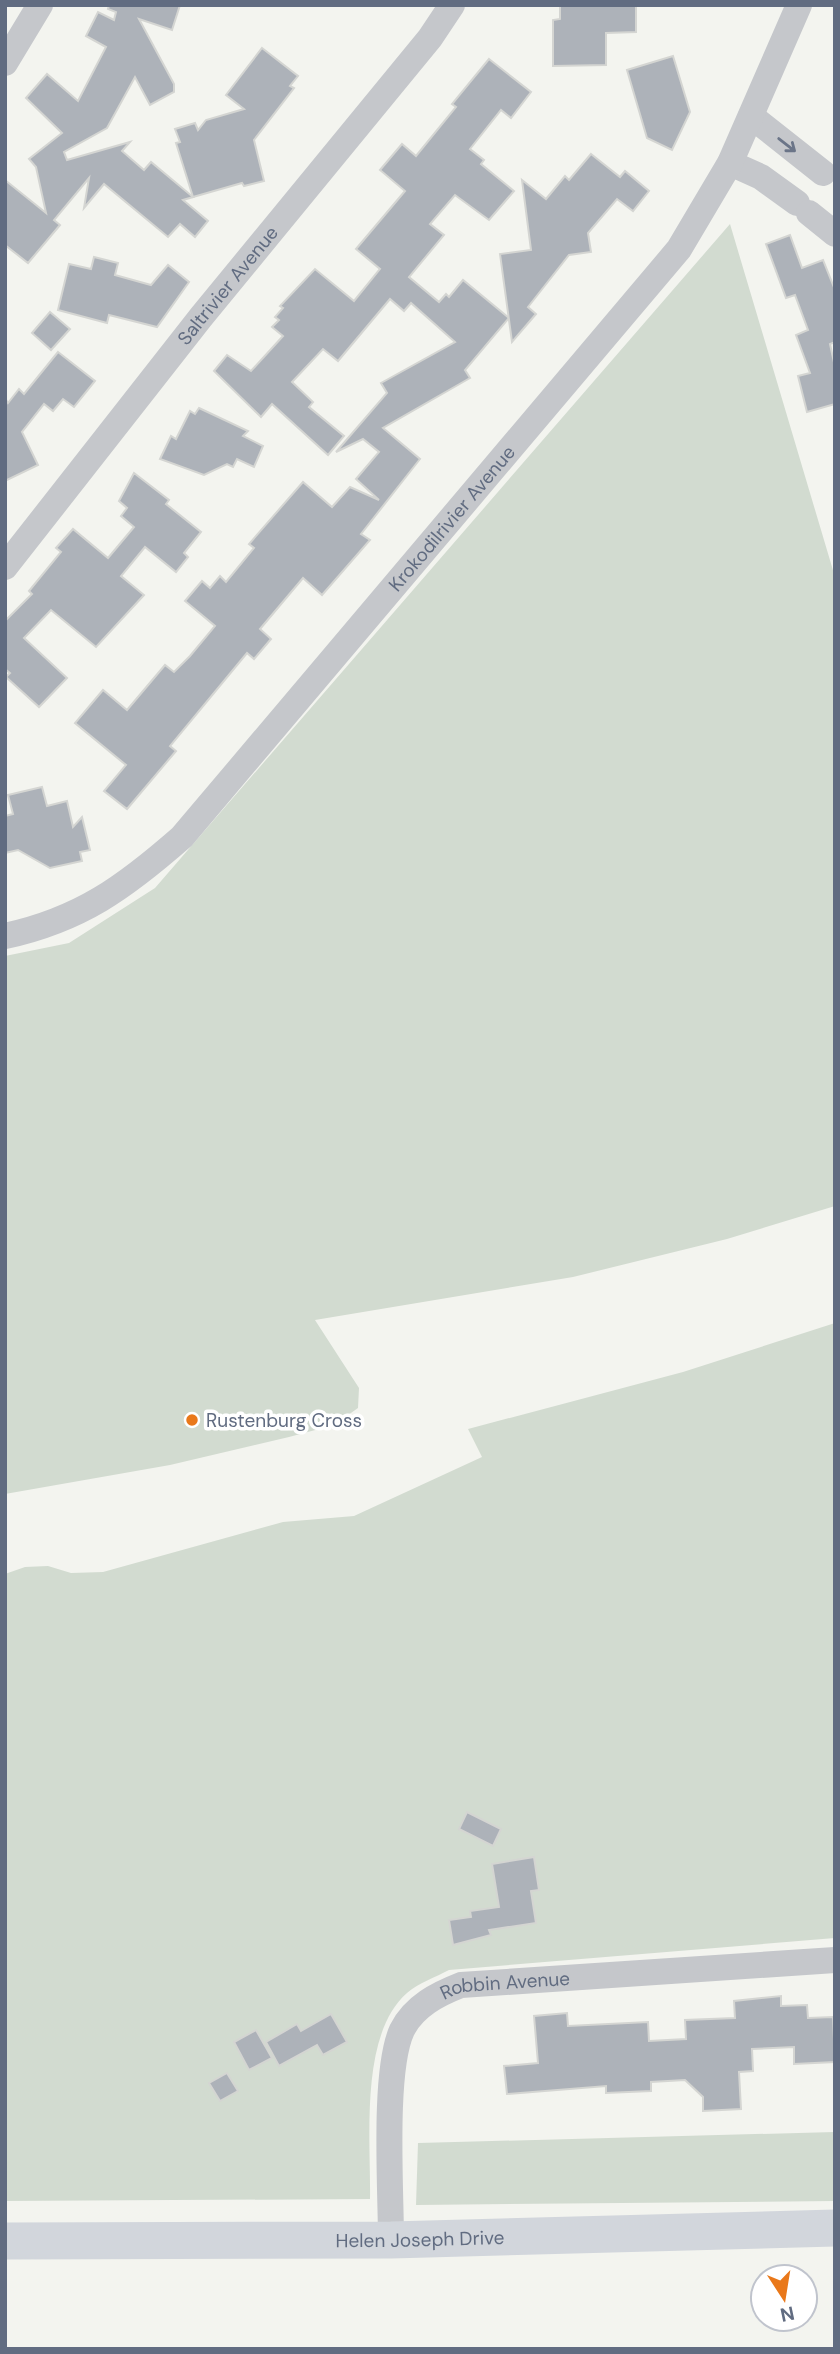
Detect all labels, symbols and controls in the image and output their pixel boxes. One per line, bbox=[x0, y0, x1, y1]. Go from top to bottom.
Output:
one-way arrow bbox=[777, 137, 796, 152]
street label: Saltrivier Avenue bbox=[172, 221, 284, 350]
street label: Krokodilrivier Avenue bbox=[383, 440, 521, 597]
place label: Rustenburg Cross bbox=[206, 1408, 362, 1433]
marker: Rustenburg Cross bbox=[184, 1412, 200, 1428]
street label: Robbin Avenue bbox=[436, 1966, 571, 2005]
street label: Helen Joseph Drive bbox=[336, 2225, 505, 2253]
north arrow bbox=[749, 2263, 819, 2333]
text: N bbox=[778, 2300, 797, 2328]

